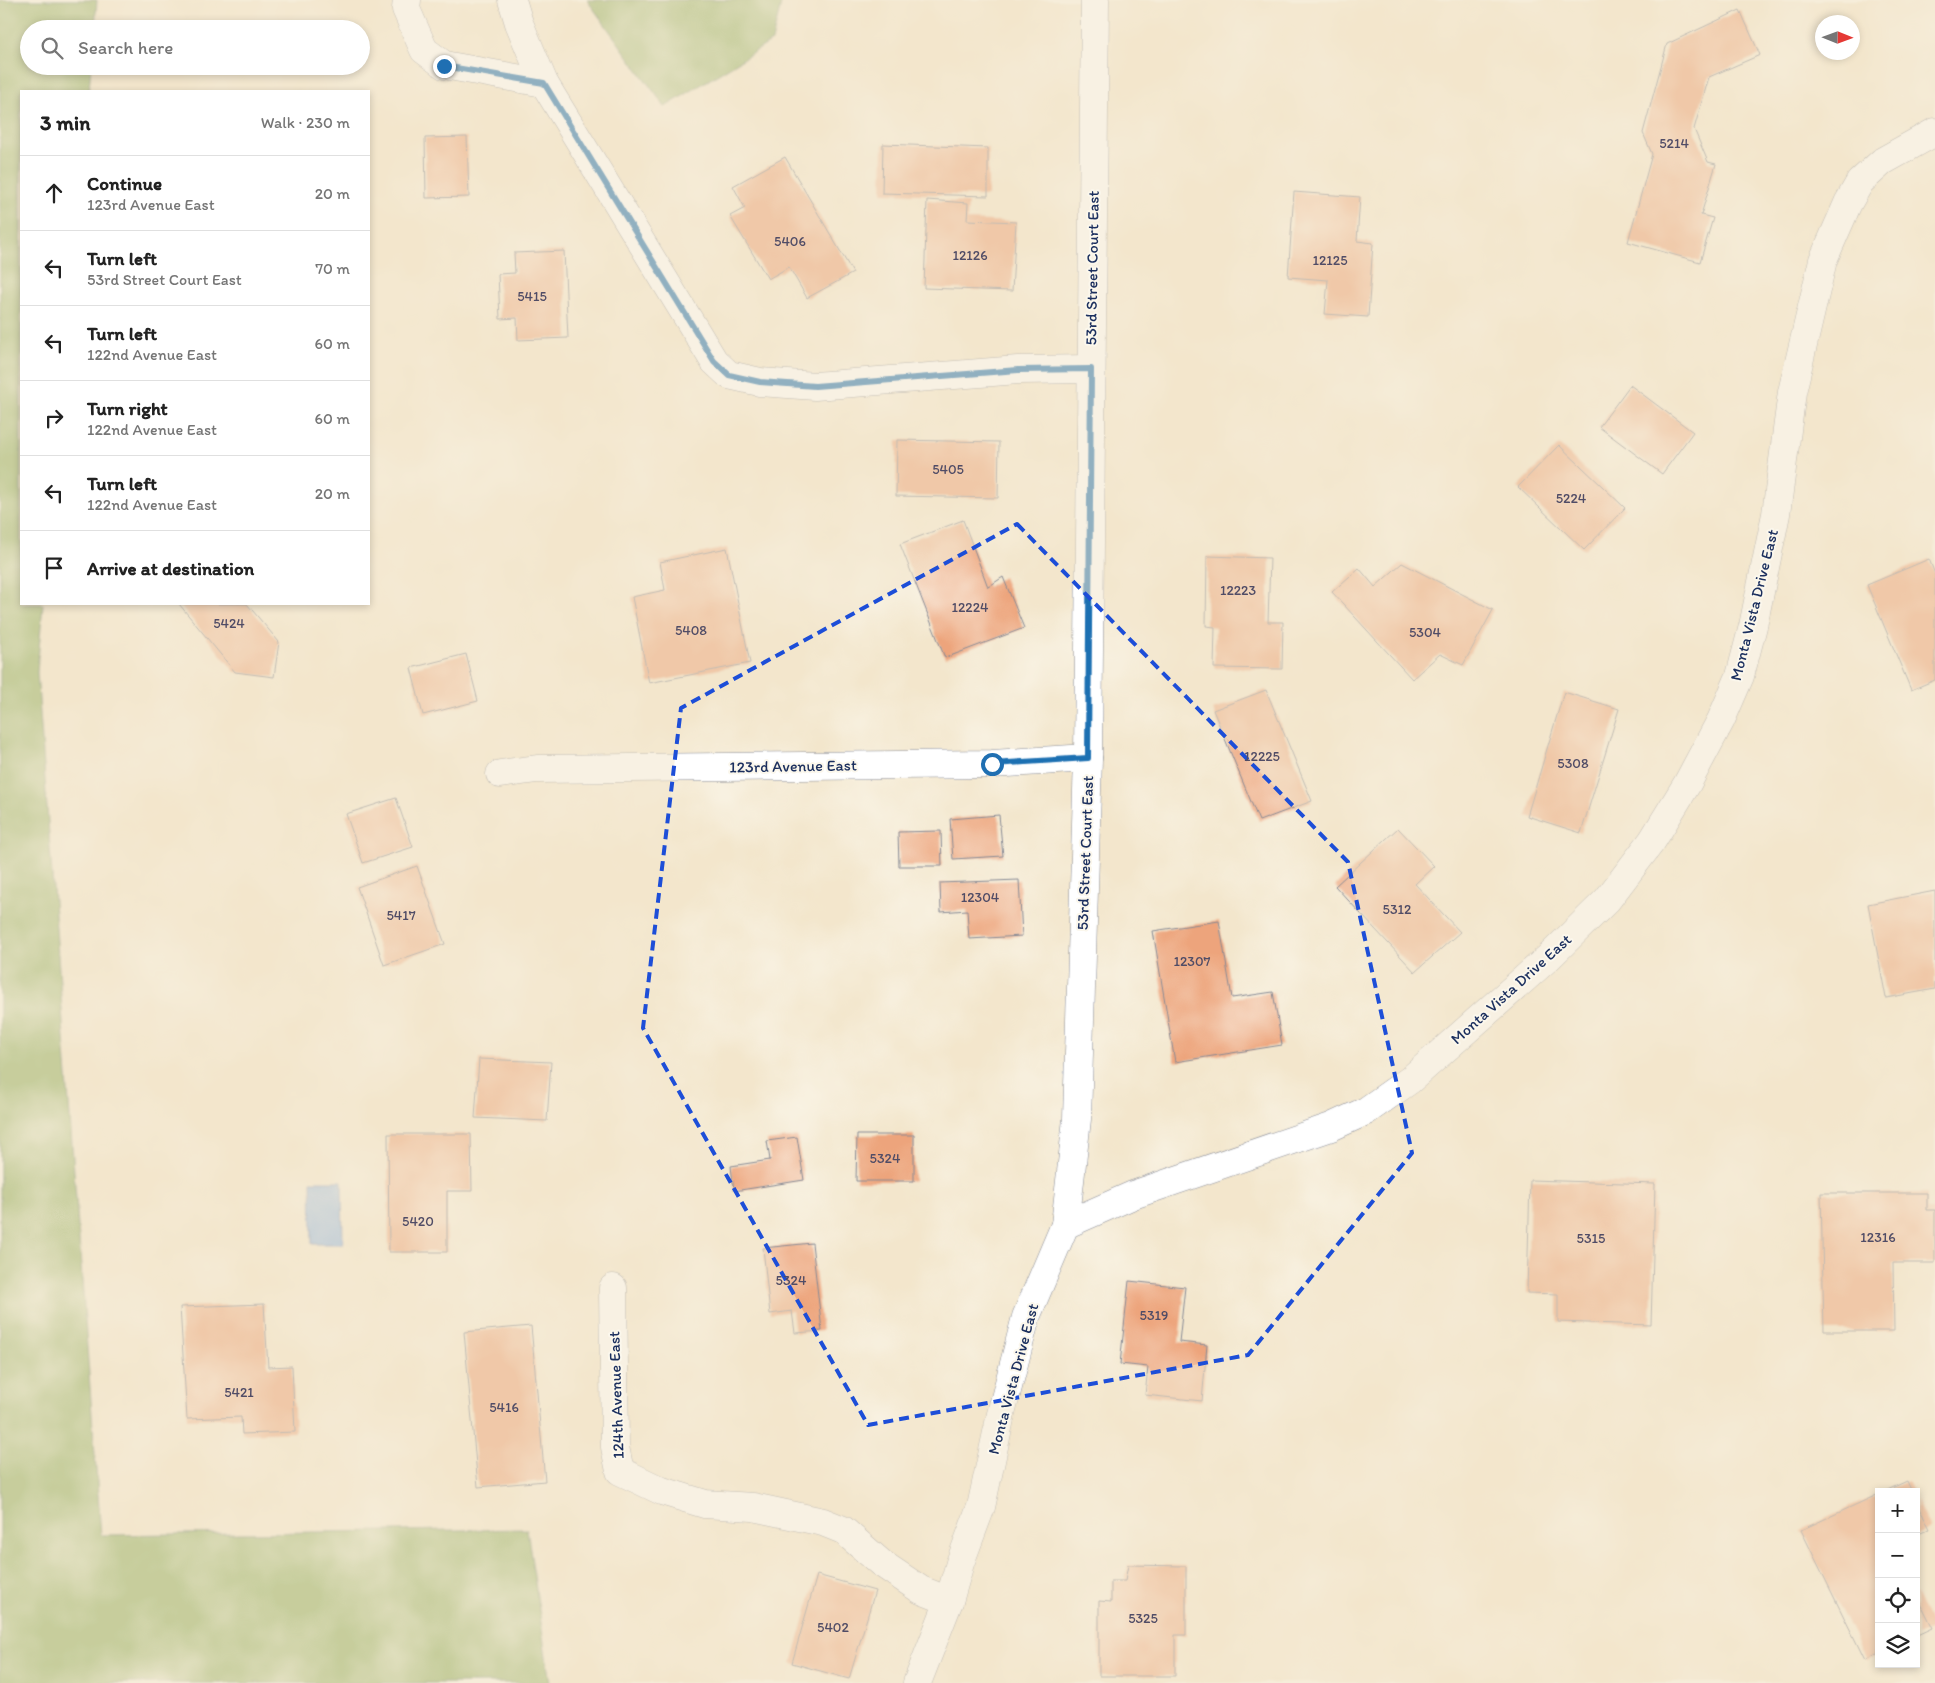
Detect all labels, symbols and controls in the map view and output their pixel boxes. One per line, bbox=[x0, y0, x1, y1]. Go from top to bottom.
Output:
north arrow bbox=[1815, 15, 1860, 60]
search box bbox=[20, 20, 370, 75]
icon: search bbox=[38, 34, 66, 62]
text: Search here bbox=[78, 36, 173, 59]
route end bbox=[433, 55, 456, 78]
text: 3 min bbox=[40, 110, 90, 135]
text: Walk · 230 m bbox=[261, 113, 350, 132]
house number: 5214 bbox=[1659, 135, 1689, 152]
text: Continue bbox=[87, 172, 162, 195]
icon: ahead bbox=[40, 179, 68, 207]
text: 20 m bbox=[315, 184, 350, 203]
street label: 53rd Street Court East bbox=[1081, 190, 1103, 346]
text: 123rd Avenue East bbox=[87, 195, 215, 214]
house number: 5406 bbox=[774, 233, 806, 250]
text: Turn left bbox=[87, 247, 157, 270]
house number: 12126 bbox=[952, 247, 988, 264]
house number: 12125 bbox=[1312, 252, 1348, 269]
icon: left bbox=[40, 254, 68, 282]
text: 70 m bbox=[315, 259, 350, 278]
text: 53rd Street Court East bbox=[87, 270, 242, 289]
house number: 5415 bbox=[517, 288, 547, 305]
text: Turn left bbox=[87, 322, 157, 345]
icon: left bbox=[40, 329, 68, 357]
text: 60 m bbox=[315, 334, 350, 353]
text: 122nd Avenue East bbox=[87, 345, 217, 364]
text: Turn right bbox=[87, 397, 168, 420]
icon: right bbox=[40, 404, 68, 432]
text: 60 m bbox=[315, 409, 350, 428]
text: 122nd Avenue East bbox=[87, 420, 217, 439]
house number: 5405 bbox=[932, 461, 964, 478]
text: Turn left bbox=[87, 472, 157, 495]
icon: left bbox=[40, 479, 68, 507]
text: 20 m bbox=[315, 484, 350, 503]
house number: 5224 bbox=[1556, 490, 1587, 507]
text: 122nd Avenue East bbox=[87, 495, 217, 514]
street label: Monta Vista Drive East bbox=[1726, 527, 1782, 683]
icon: arrive bbox=[40, 554, 68, 582]
text: Arrive at destination bbox=[87, 557, 254, 580]
house number: 12223 bbox=[1220, 582, 1256, 599]
house number: 12224 bbox=[951, 599, 989, 616]
house number: 5424 bbox=[213, 615, 245, 632]
house number: 5408 bbox=[675, 622, 707, 639]
house number: 5304 bbox=[1409, 624, 1442, 641]
house number: 12225 bbox=[1244, 748, 1280, 765]
route start bbox=[981, 753, 1004, 776]
street label: 123rd Avenue East bbox=[729, 755, 857, 777]
house number: 5308 bbox=[1557, 755, 1589, 772]
street label: 53rd Street Court East bbox=[1073, 775, 1097, 931]
house number: 12304 bbox=[961, 889, 1000, 906]
house number: 5312 bbox=[1383, 901, 1412, 918]
house number: 5417 bbox=[386, 907, 416, 924]
street label: Monta Vista Drive East bbox=[1447, 930, 1575, 1048]
house number: 12307 bbox=[1173, 953, 1211, 970]
house number: 5324 bbox=[870, 1150, 901, 1167]
house number: 5420 bbox=[402, 1213, 434, 1230]
house number: 12316 bbox=[1860, 1229, 1896, 1246]
house number: 5315 bbox=[1577, 1230, 1605, 1247]
house number: 5324 bbox=[776, 1272, 807, 1289]
street label: Monta Vista Drive East bbox=[984, 1301, 1042, 1457]
house number: 5319 bbox=[1140, 1307, 1168, 1324]
street label: 124th Avenue East bbox=[604, 1331, 628, 1459]
house number: 5421 bbox=[224, 1384, 254, 1401]
house number: 5416 bbox=[489, 1399, 519, 1416]
map controls bbox=[1875, 1488, 1920, 1668]
button: + bbox=[1875, 1488, 1920, 1533]
button: − bbox=[1875, 1533, 1920, 1578]
button: locate bbox=[1875, 1578, 1920, 1623]
house number: 5325 bbox=[1128, 1610, 1158, 1627]
house number: 5402 bbox=[817, 1619, 850, 1636]
button: layers bbox=[1875, 1623, 1920, 1668]

